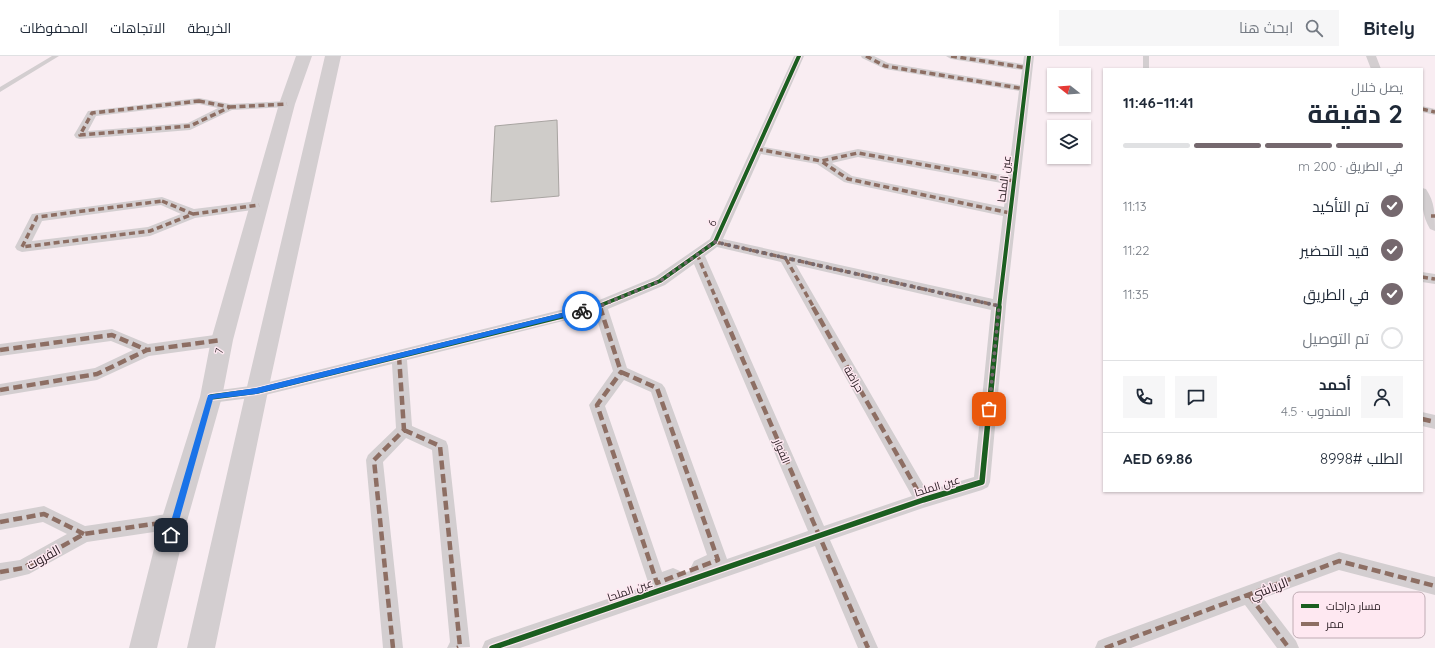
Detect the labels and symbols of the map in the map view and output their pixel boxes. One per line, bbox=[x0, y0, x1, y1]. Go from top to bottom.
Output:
north arrow bbox=[1047, 68, 1091, 112]
street label: عين الملحا bbox=[994, 155, 1014, 203]
street label: 6 bbox=[704, 217, 720, 229]
courier bbox=[562, 291, 602, 331]
street label: 7 bbox=[212, 347, 226, 355]
street label: حراضة bbox=[841, 363, 867, 395]
pin bbox=[972, 392, 1006, 426]
street label: الفوار bbox=[770, 436, 793, 465]
street label: عين الملحا bbox=[912, 472, 962, 500]
pin bbox=[154, 518, 188, 552]
street label: الفروت bbox=[23, 541, 63, 573]
street label: الرياشي bbox=[1247, 573, 1292, 605]
street label: عين الملحا bbox=[605, 576, 655, 604]
legend bbox=[1293, 592, 1425, 638]
text: مسار دراجات bbox=[1326, 599, 1381, 613]
text: ممر bbox=[1325, 617, 1344, 631]

